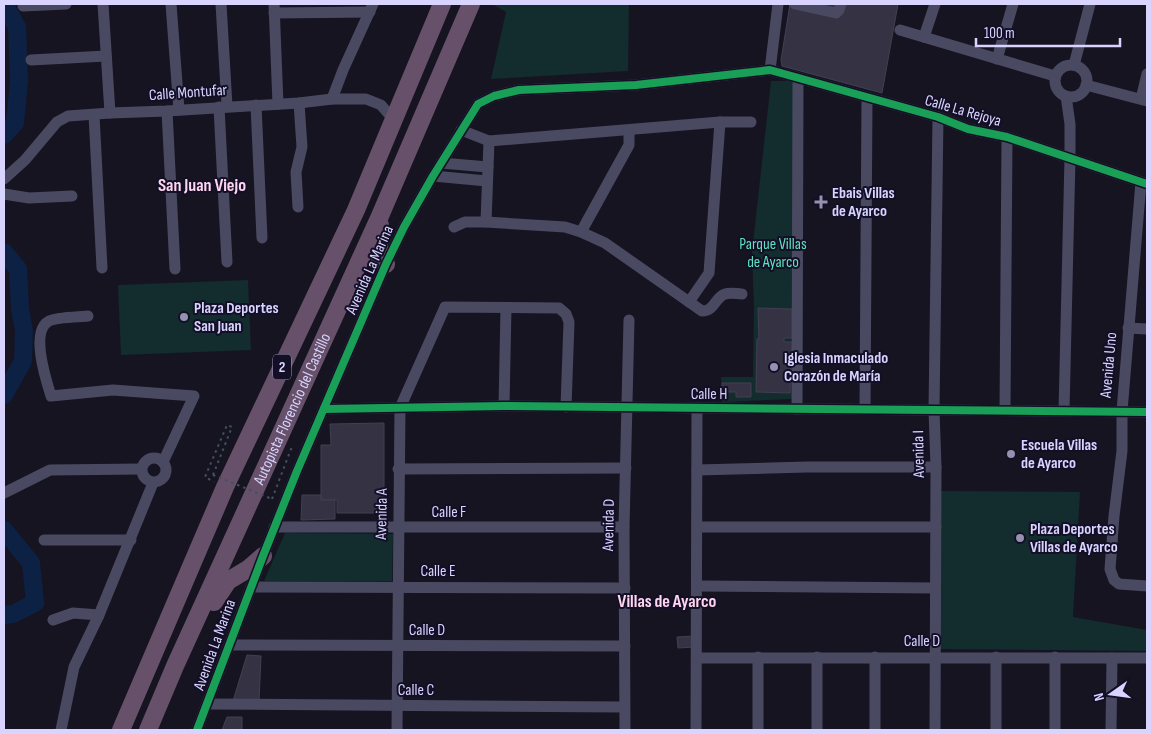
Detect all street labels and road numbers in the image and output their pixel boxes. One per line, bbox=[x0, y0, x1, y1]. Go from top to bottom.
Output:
street label: Calle Montufar bbox=[148, 81, 228, 105]
street label: Calle La Rejoya bbox=[923, 91, 1003, 131]
street label: Avenida La Marina bbox=[342, 223, 398, 318]
street label: Autopista Florencio del Castillo bbox=[249, 330, 335, 489]
street label: Avenida Uno bbox=[1097, 331, 1121, 400]
road number: 2 bbox=[273, 354, 291, 380]
street label: Calle H bbox=[691, 385, 727, 404]
street label: Avenida I bbox=[909, 430, 929, 479]
street label: Avenida A bbox=[372, 488, 392, 541]
street label: Avenida D bbox=[599, 499, 619, 552]
street label: Calle F bbox=[432, 503, 466, 522]
street label: Calle E bbox=[420, 562, 456, 581]
street label: Avenida La Marina bbox=[189, 597, 240, 694]
street label: Calle D bbox=[409, 621, 445, 640]
street label: Calle D bbox=[904, 632, 940, 651]
street label: Calle C bbox=[398, 681, 434, 700]

